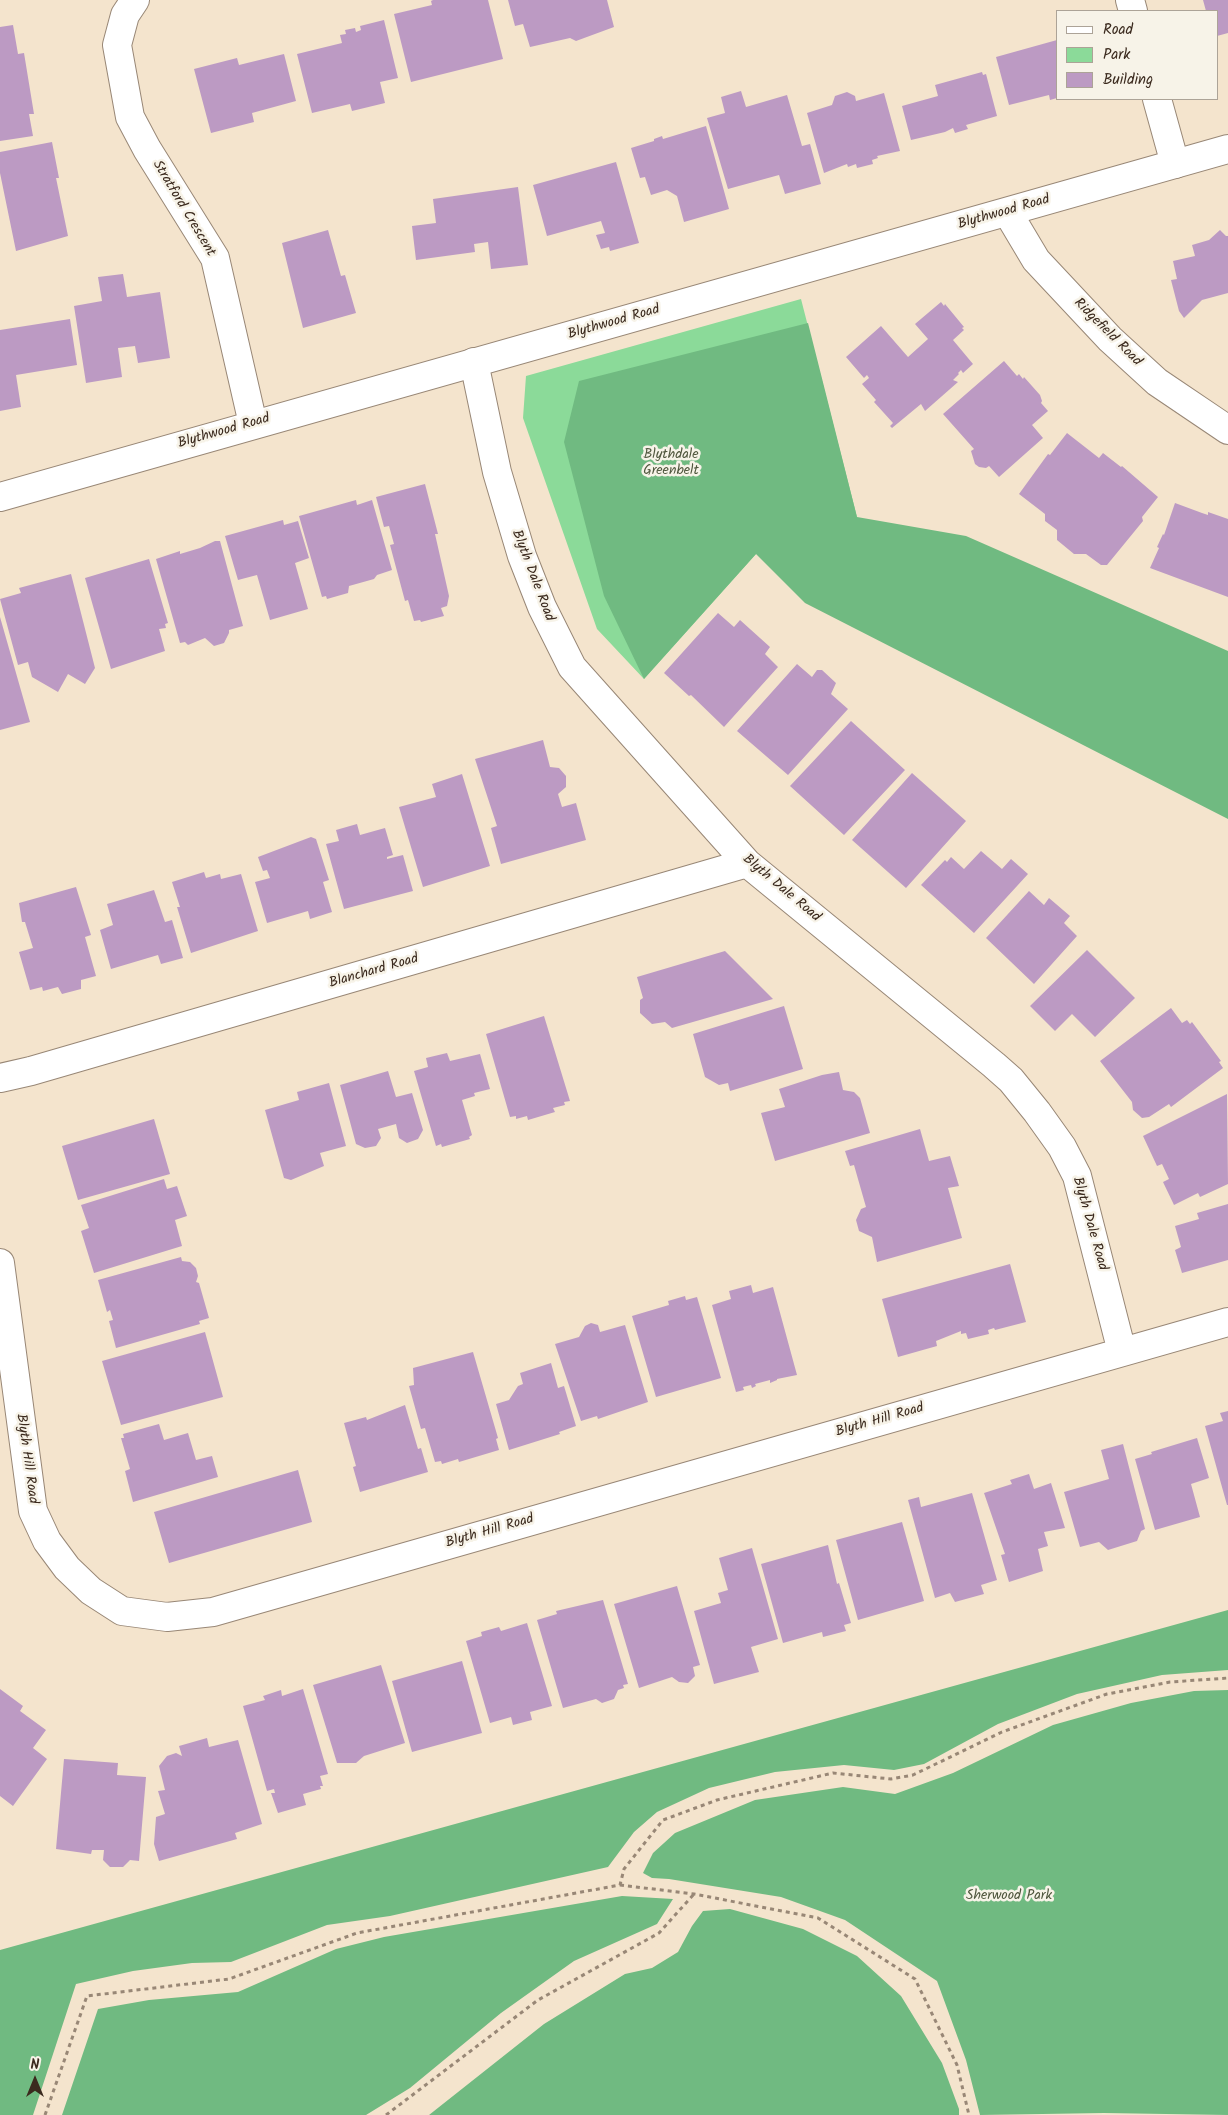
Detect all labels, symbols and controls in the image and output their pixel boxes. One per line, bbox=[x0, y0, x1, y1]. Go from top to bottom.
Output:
legend bbox=[1056, 10, 1218, 100]
text: Road bbox=[1103, 18, 1133, 42]
text: Park bbox=[1103, 43, 1130, 67]
text: Building bbox=[1103, 68, 1153, 92]
street label: Stratford Crescent bbox=[148, 158, 218, 260]
street label: Blythwood Road bbox=[956, 192, 1052, 234]
street label: Ridgefield Road bbox=[1070, 296, 1144, 370]
street label: Blythwood Road bbox=[566, 302, 662, 344]
street label: Blythwood Road bbox=[176, 411, 272, 453]
park label: Blythdale Greenbelt bbox=[643, 448, 699, 481]
street label: Blyth Dale Road bbox=[507, 528, 557, 624]
street label: Blyth Dale Road bbox=[739, 852, 823, 926]
street label: Blanchard Road bbox=[327, 951, 421, 993]
street label: Blyth Dale Road bbox=[1068, 1175, 1110, 1273]
street label: Blyth Hill Road bbox=[834, 1400, 926, 1442]
street label: Blyth Hill Road bbox=[11, 1413, 41, 1505]
street label: Blyth Hill Road bbox=[444, 1511, 536, 1553]
park label: Sherwood Park bbox=[966, 1889, 1052, 1905]
text: N bbox=[31, 2054, 39, 2076]
north arrow bbox=[10, 2055, 60, 2105]

